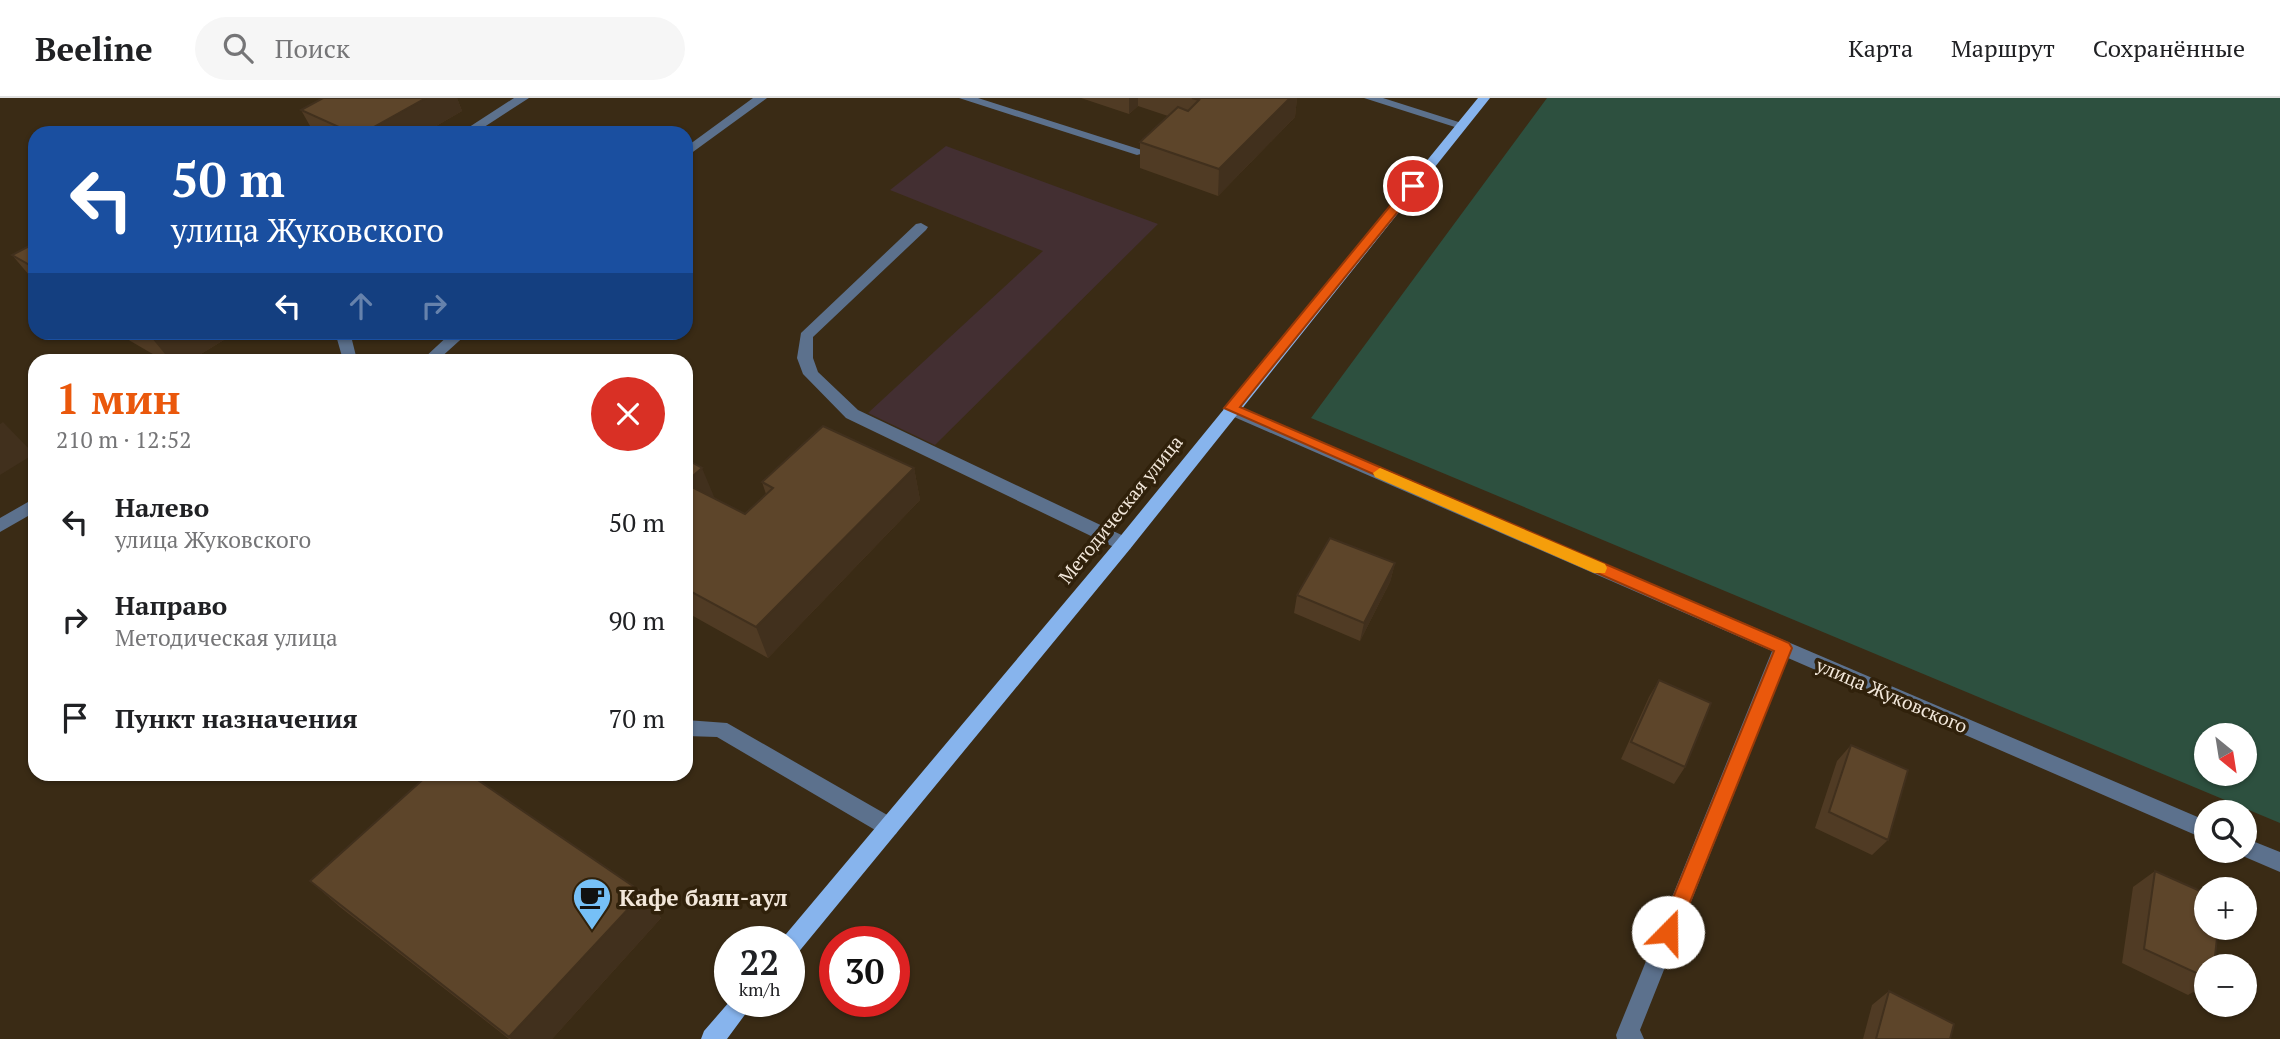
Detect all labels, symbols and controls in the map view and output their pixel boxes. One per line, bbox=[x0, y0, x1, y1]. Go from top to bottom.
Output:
search box bbox=[195, 17, 685, 80]
text: Beeline bbox=[35, 27, 153, 70]
icon: search bbox=[219, 29, 257, 67]
text: Поиск bbox=[275, 31, 350, 65]
text: Карта bbox=[1848, 32, 1913, 64]
text: Маршрут bbox=[1951, 32, 2055, 64]
text: Сохранённые bbox=[2093, 32, 2245, 64]
text: 50 m bbox=[171, 146, 285, 211]
icon: left bbox=[56, 154, 147, 245]
pin bbox=[1383, 156, 1443, 216]
icon: arrive bbox=[1394, 167, 1432, 205]
text: улица Жуковского bbox=[171, 209, 444, 251]
icon: left bbox=[269, 287, 307, 325]
icon: ahead bbox=[342, 287, 380, 325]
icon: right bbox=[415, 287, 453, 325]
text: 1 мин bbox=[56, 370, 181, 426]
button: close bbox=[591, 377, 665, 451]
text: 210 m · 12:52 bbox=[56, 424, 191, 455]
street label: Методическая улица bbox=[1052, 429, 1188, 588]
text: Налево bbox=[115, 490, 209, 524]
icon: left bbox=[56, 503, 94, 541]
text: 50 m bbox=[609, 505, 665, 539]
text: улица Жуковского bbox=[115, 524, 311, 555]
text: Направо bbox=[115, 588, 227, 622]
icon: right bbox=[56, 601, 94, 639]
text: 90 m bbox=[609, 603, 665, 637]
text: Методическая улица bbox=[115, 622, 338, 653]
street label: улица Жуковского bbox=[1812, 651, 1971, 738]
icon: arrive bbox=[56, 699, 94, 737]
text: Пункт назначения bbox=[115, 701, 358, 735]
text: 70 m bbox=[609, 701, 665, 735]
north arrow bbox=[2194, 723, 2258, 786]
map controls bbox=[2194, 723, 2257, 1017]
button: search bbox=[2194, 800, 2257, 863]
cafe icon: Кафе баян-аул bbox=[571, 876, 613, 931]
button: + bbox=[2194, 877, 2257, 940]
place label: Кафе баян-аул bbox=[619, 882, 787, 913]
position arrow bbox=[1631, 895, 1705, 969]
speed limit sign: 30 bbox=[819, 926, 910, 1017]
text: 22 bbox=[740, 939, 779, 985]
button: − bbox=[2194, 954, 2257, 1017]
text: km/h bbox=[739, 977, 780, 1001]

